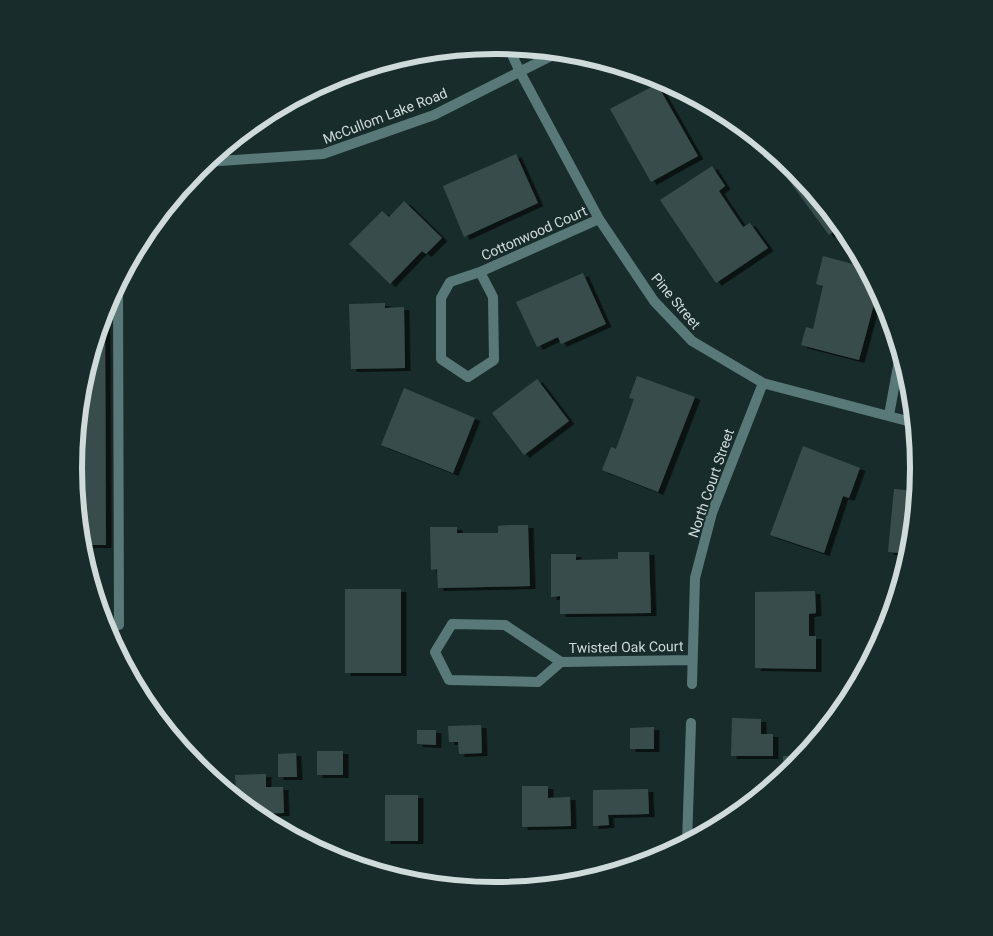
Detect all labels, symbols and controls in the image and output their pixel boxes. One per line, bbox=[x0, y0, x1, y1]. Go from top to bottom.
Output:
street label: McCullom Lake Road bbox=[320, 85, 450, 147]
street label: Cottonwood Court bbox=[479, 202, 590, 264]
street label: Pine Street bbox=[648, 270, 704, 332]
street label: North Court Street bbox=[685, 426, 737, 539]
street label: Twisted Oak Court bbox=[568, 638, 684, 656]

